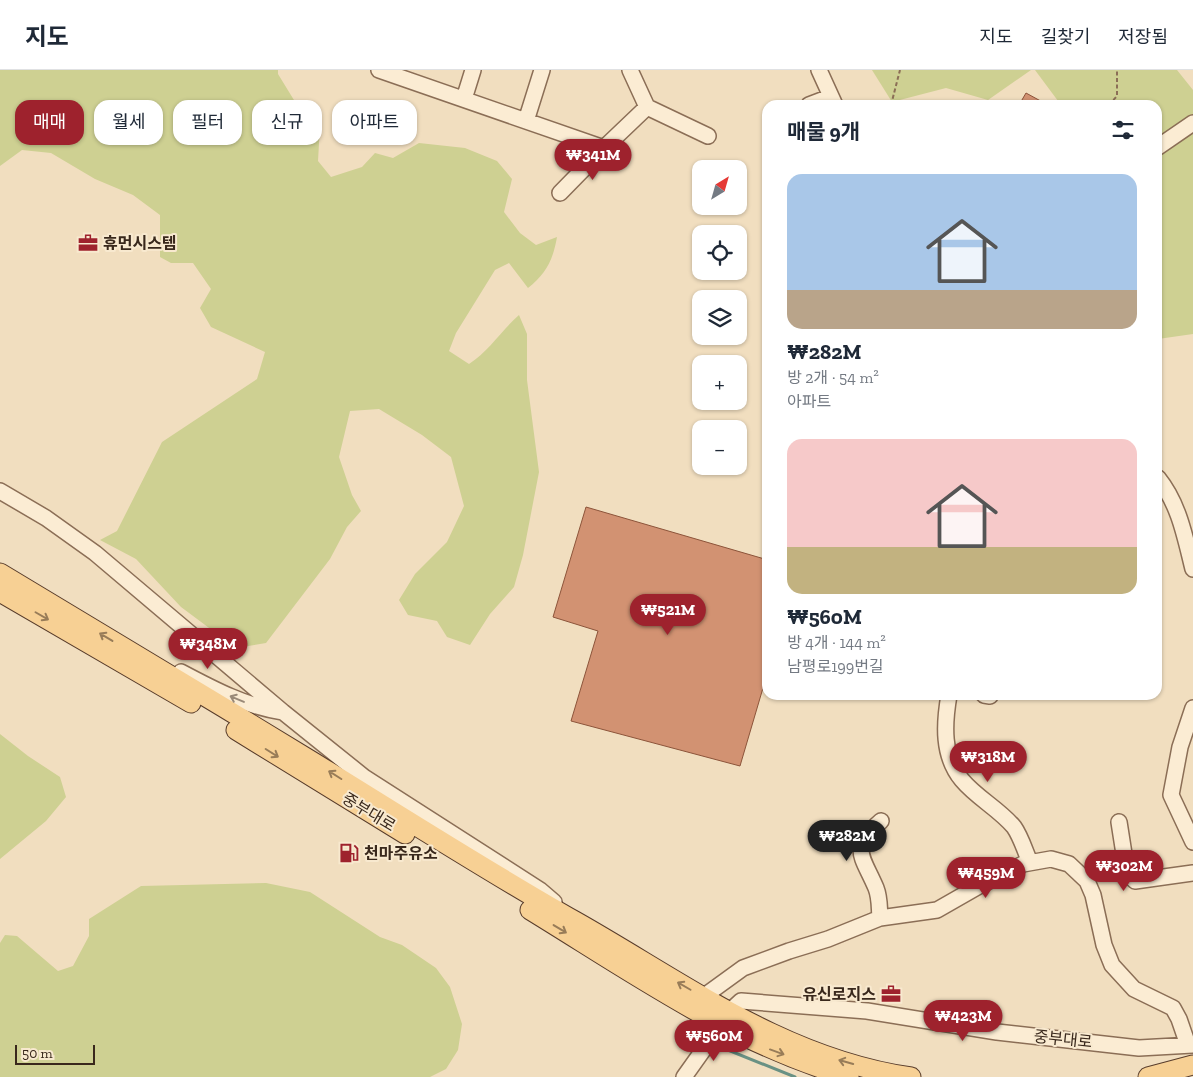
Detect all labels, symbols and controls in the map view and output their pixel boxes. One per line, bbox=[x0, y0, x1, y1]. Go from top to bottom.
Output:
text: 지도 bbox=[25, 22, 69, 51]
text: 지도 bbox=[980, 26, 1013, 48]
text: 길찾기 bbox=[1041, 26, 1090, 48]
text: 저장됨 bbox=[1118, 26, 1168, 48]
chip: 매매 bbox=[15, 100, 84, 145]
chip: 월세 bbox=[94, 100, 163, 145]
chip: 필터 bbox=[173, 100, 242, 145]
chip: 신규 bbox=[252, 100, 322, 145]
chip: 아파트 bbox=[332, 100, 417, 145]
icon: filters bbox=[1109, 116, 1137, 144]
text: 매물 9개 bbox=[787, 119, 860, 144]
pin: ₩341M bbox=[558, 138, 628, 181]
text: ₩341M bbox=[566, 145, 621, 164]
north arrow bbox=[692, 160, 748, 215]
map controls bbox=[692, 160, 747, 475]
icon: home bbox=[917, 206, 1007, 296]
button: locate bbox=[692, 225, 747, 280]
office icon: 휴먼시스템 bbox=[77, 232, 99, 254]
place label: 휴먼시스템 bbox=[103, 234, 177, 253]
button: layers bbox=[692, 290, 747, 345]
text: ₩282M bbox=[787, 339, 861, 364]
button: + bbox=[692, 355, 747, 410]
text: 방 2개 · 54 m² bbox=[787, 368, 879, 387]
text: 아파트 bbox=[787, 392, 831, 411]
button: − bbox=[692, 420, 747, 475]
icon: home bbox=[917, 471, 1007, 561]
pin: ₩521M bbox=[633, 594, 703, 636]
text: ₩521M bbox=[641, 600, 695, 619]
text: ₩560M bbox=[787, 604, 862, 629]
one-way arrow bbox=[35, 612, 49, 622]
pin: ₩348M bbox=[173, 628, 243, 670]
one-way arrow bbox=[100, 631, 114, 641]
text: 방 4개 · 144 m² bbox=[787, 633, 886, 652]
text: ₩348M bbox=[179, 634, 237, 653]
text: 남평로199번길 bbox=[787, 657, 884, 676]
one-way arrow bbox=[230, 693, 245, 703]
pin: ₩318M bbox=[953, 740, 1023, 783]
text: ₩318M bbox=[961, 747, 1015, 766]
one-way arrow bbox=[265, 748, 279, 758]
one-way arrow bbox=[328, 770, 342, 781]
street label: 중부대로 bbox=[339, 789, 399, 835]
pin: ₩282M bbox=[812, 820, 882, 862]
text: ₩282M bbox=[819, 826, 875, 845]
fuel station icon: 천마주유소 bbox=[338, 842, 360, 864]
place label: 천마주유소 bbox=[364, 844, 438, 863]
pin: ₩302M bbox=[1089, 850, 1159, 892]
pin: ₩459M bbox=[951, 856, 1021, 899]
text: ₩302M bbox=[1095, 856, 1153, 875]
text: ₩459M bbox=[958, 863, 1014, 882]
one-way arrow bbox=[553, 924, 567, 934]
one-way arrow bbox=[677, 981, 691, 991]
office icon: 유신로지스 bbox=[880, 983, 902, 1005]
place label: 유신로지스 bbox=[802, 985, 876, 1004]
pin: ₩423M bbox=[928, 1000, 998, 1042]
text: ₩423M bbox=[934, 1006, 992, 1025]
pin: ₩560M bbox=[679, 1020, 749, 1062]
text: ₩560M bbox=[685, 1026, 743, 1045]
street label: 중부대로 bbox=[1033, 1026, 1094, 1052]
scale bar bbox=[15, 1042, 95, 1065]
text: 50 m bbox=[22, 1045, 53, 1062]
one-way arrow bbox=[769, 1048, 784, 1057]
one-way arrow bbox=[839, 1056, 855, 1066]

